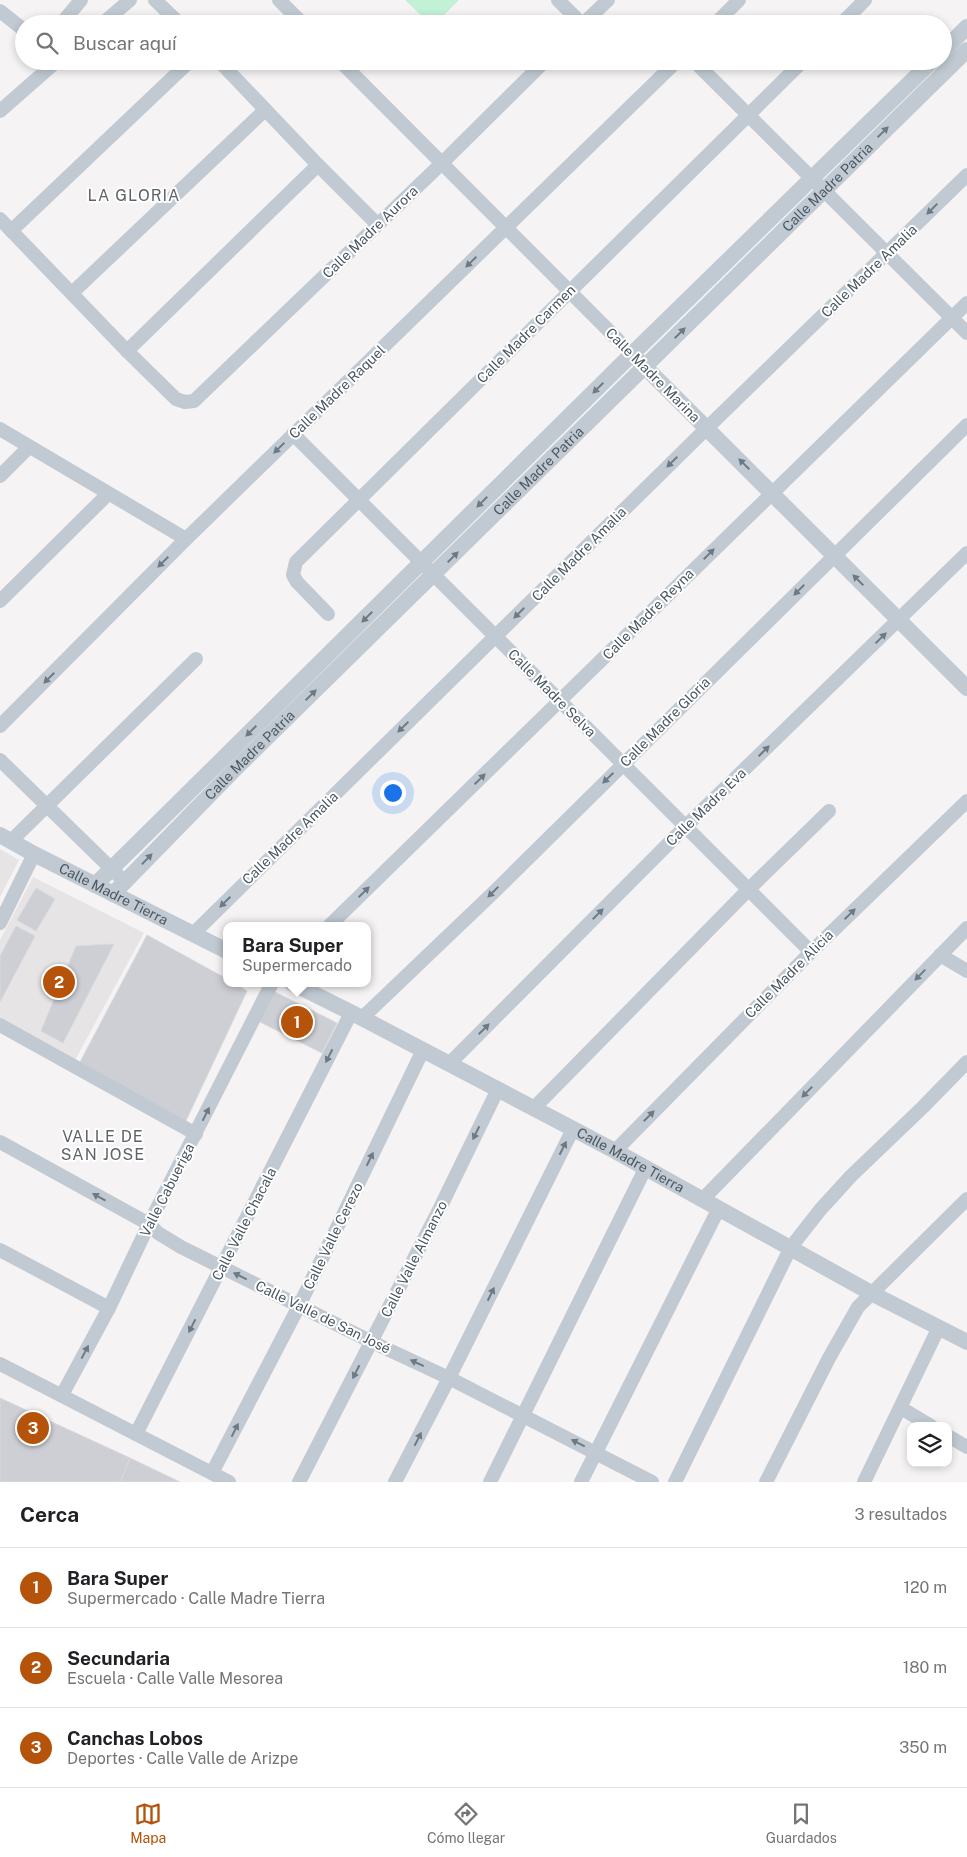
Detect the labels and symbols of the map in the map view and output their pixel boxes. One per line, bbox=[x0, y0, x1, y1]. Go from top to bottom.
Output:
one-way arrow bbox=[876, 126, 888, 138]
street label: Calle Madre Patria bbox=[779, 139, 876, 235]
street label: Calle Madre Aurora bbox=[319, 183, 421, 281]
district label: LA GLORIA bbox=[88, 186, 180, 205]
one-way arrow bbox=[927, 203, 939, 215]
street label: Calle Madre Amalia bbox=[818, 221, 920, 321]
one-way arrow bbox=[465, 256, 477, 268]
street label: Calle Madre Carmen bbox=[474, 282, 578, 386]
street label: Calle Madre Marina bbox=[603, 325, 703, 425]
one-way arrow bbox=[674, 327, 686, 339]
street label: Calle Madre Raquel bbox=[286, 342, 388, 442]
one-way arrow bbox=[592, 382, 604, 394]
street label: Calle Madre Patria bbox=[490, 423, 587, 519]
one-way arrow bbox=[273, 442, 285, 454]
one-way arrow bbox=[666, 456, 678, 468]
one-way arrow bbox=[738, 459, 750, 471]
one-way arrow bbox=[476, 496, 488, 508]
street label: Calle Madre Amalia bbox=[529, 504, 629, 604]
one-way arrow bbox=[702, 548, 714, 560]
one-way arrow bbox=[446, 551, 458, 563]
one-way arrow bbox=[157, 556, 169, 568]
street label: Calle Madre Reyna bbox=[599, 565, 697, 663]
one-way arrow bbox=[852, 574, 864, 586]
one-way arrow bbox=[793, 584, 805, 596]
one-way arrow bbox=[514, 607, 526, 619]
one-way arrow bbox=[361, 611, 373, 623]
one-way arrow bbox=[874, 632, 886, 644]
street label: Calle Madre Selva bbox=[505, 646, 599, 740]
one-way arrow bbox=[43, 671, 55, 683]
street label: Calle Madre Gloria bbox=[617, 674, 713, 770]
one-way arrow bbox=[305, 689, 317, 701]
street label: Calle Madre Patria bbox=[202, 707, 298, 803]
one-way arrow bbox=[398, 721, 410, 733]
one-way arrow bbox=[245, 725, 257, 737]
one-way arrow bbox=[757, 745, 769, 757]
street label: Calle Madre Eva bbox=[663, 765, 749, 849]
one-way arrow bbox=[603, 772, 615, 784]
one-way arrow bbox=[474, 773, 486, 785]
your location bbox=[380, 780, 406, 806]
street label: Calle Madre Amalia bbox=[239, 788, 341, 888]
one-way arrow bbox=[141, 853, 153, 865]
street label: Calle Madre Tierra bbox=[56, 860, 171, 928]
one-way arrow bbox=[357, 886, 369, 898]
one-way arrow bbox=[487, 886, 499, 898]
one-way arrow bbox=[219, 896, 231, 908]
one-way arrow bbox=[592, 908, 604, 920]
one-way arrow bbox=[844, 908, 856, 920]
street label: Calle Madre Alicia bbox=[742, 927, 836, 1021]
pin: 2 bbox=[43, 963, 75, 1001]
one-way arrow bbox=[914, 969, 926, 981]
pin: 1 bbox=[281, 1003, 313, 1041]
one-way arrow bbox=[477, 1023, 489, 1035]
one-way arrow bbox=[325, 1049, 333, 1063]
one-way arrow bbox=[801, 1085, 813, 1097]
one-way arrow bbox=[202, 1107, 210, 1121]
one-way arrow bbox=[643, 1110, 655, 1122]
street label: Calle Madre Tierra bbox=[574, 1124, 687, 1196]
one-way arrow bbox=[472, 1125, 481, 1140]
district label: VALLE DE SAN JOSE bbox=[61, 1127, 145, 1164]
street label: Valle Cabueriga bbox=[137, 1141, 197, 1239]
one-way arrow bbox=[559, 1141, 567, 1155]
one-way arrow bbox=[366, 1152, 374, 1167]
street label: Calle Valle Chacala bbox=[209, 1165, 279, 1283]
street label: Calle Valle Cerezo bbox=[300, 1180, 366, 1292]
one-way arrow bbox=[92, 1192, 105, 1201]
street label: Calle Valle Almanzo bbox=[378, 1198, 450, 1320]
one-way arrow bbox=[233, 1271, 247, 1279]
street label: Calle Valle de San José bbox=[253, 1277, 393, 1357]
one-way arrow bbox=[487, 1287, 495, 1301]
one-way arrow bbox=[188, 1318, 196, 1333]
one-way arrow bbox=[81, 1345, 89, 1360]
one-way arrow bbox=[410, 1359, 424, 1367]
one-way arrow bbox=[352, 1365, 361, 1378]
pin: 3 bbox=[17, 1409, 49, 1447]
one-way arrow bbox=[231, 1423, 239, 1437]
one-way arrow bbox=[414, 1431, 422, 1446]
one-way arrow bbox=[571, 1439, 585, 1447]

